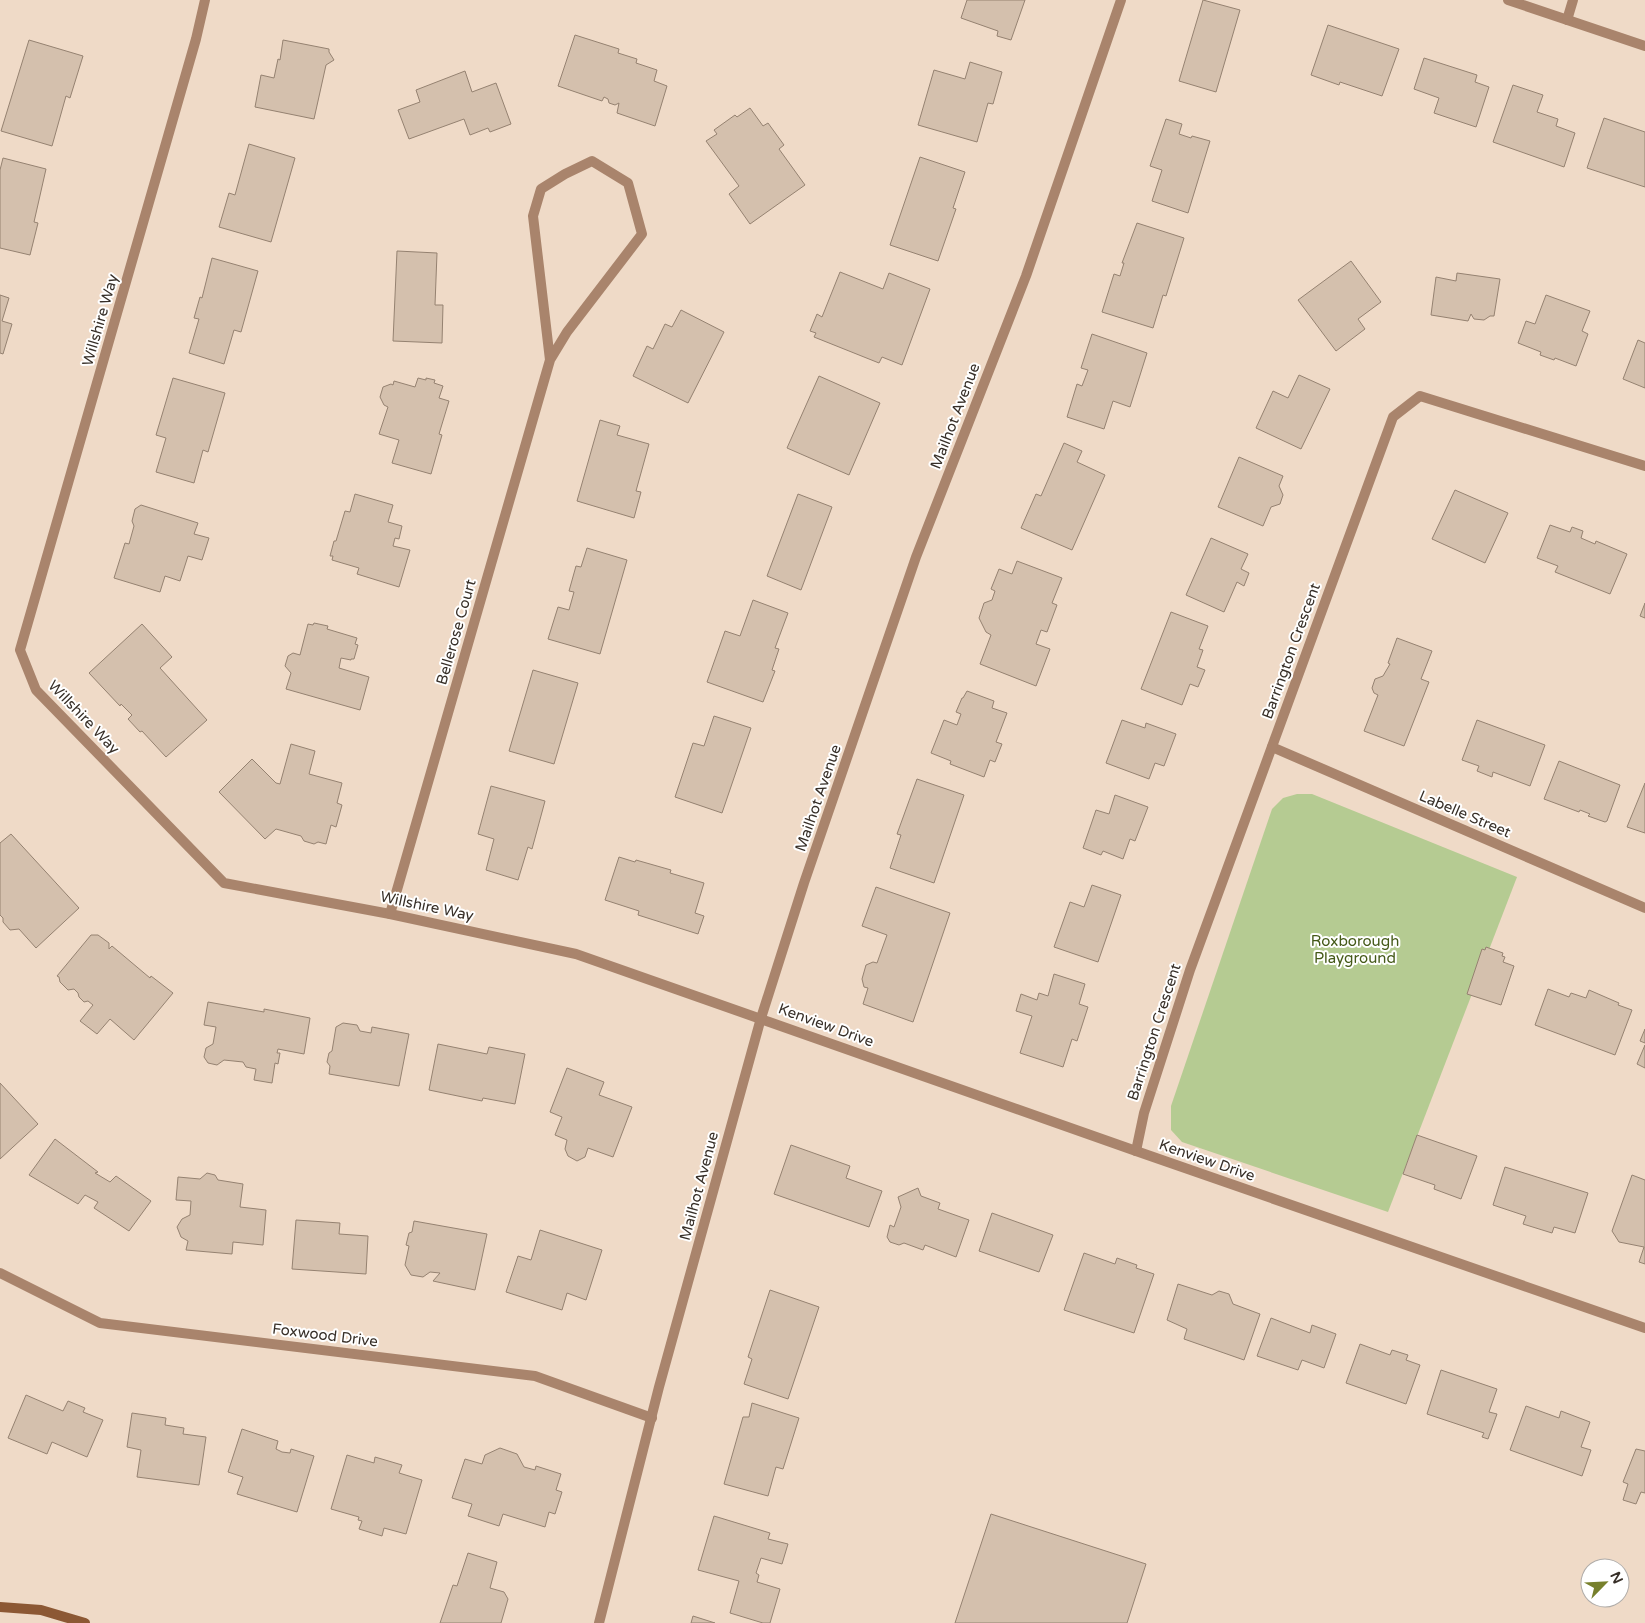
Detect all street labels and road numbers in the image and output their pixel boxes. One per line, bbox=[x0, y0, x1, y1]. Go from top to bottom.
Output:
street label: Willshire Way bbox=[78, 272, 122, 368]
street label: Mailhot Avenue bbox=[927, 361, 983, 471]
street label: Bellerose Court bbox=[432, 577, 480, 687]
street label: Barrington Crescent bbox=[1258, 580, 1324, 721]
street label: Willshire Way bbox=[44, 677, 124, 757]
street label: Mailhot Avenue bbox=[791, 742, 845, 854]
street label: Labelle Street bbox=[1416, 787, 1514, 841]
street label: Willshire Way bbox=[379, 887, 475, 925]
street label: Barrington Crescent bbox=[1123, 961, 1185, 1103]
street label: Kenview Drive bbox=[776, 999, 876, 1051]
street label: Mailhot Avenue bbox=[676, 1130, 722, 1242]
street label: Kenview Drive bbox=[1157, 1135, 1257, 1185]
street label: Foxwood Drive bbox=[271, 1320, 379, 1350]

